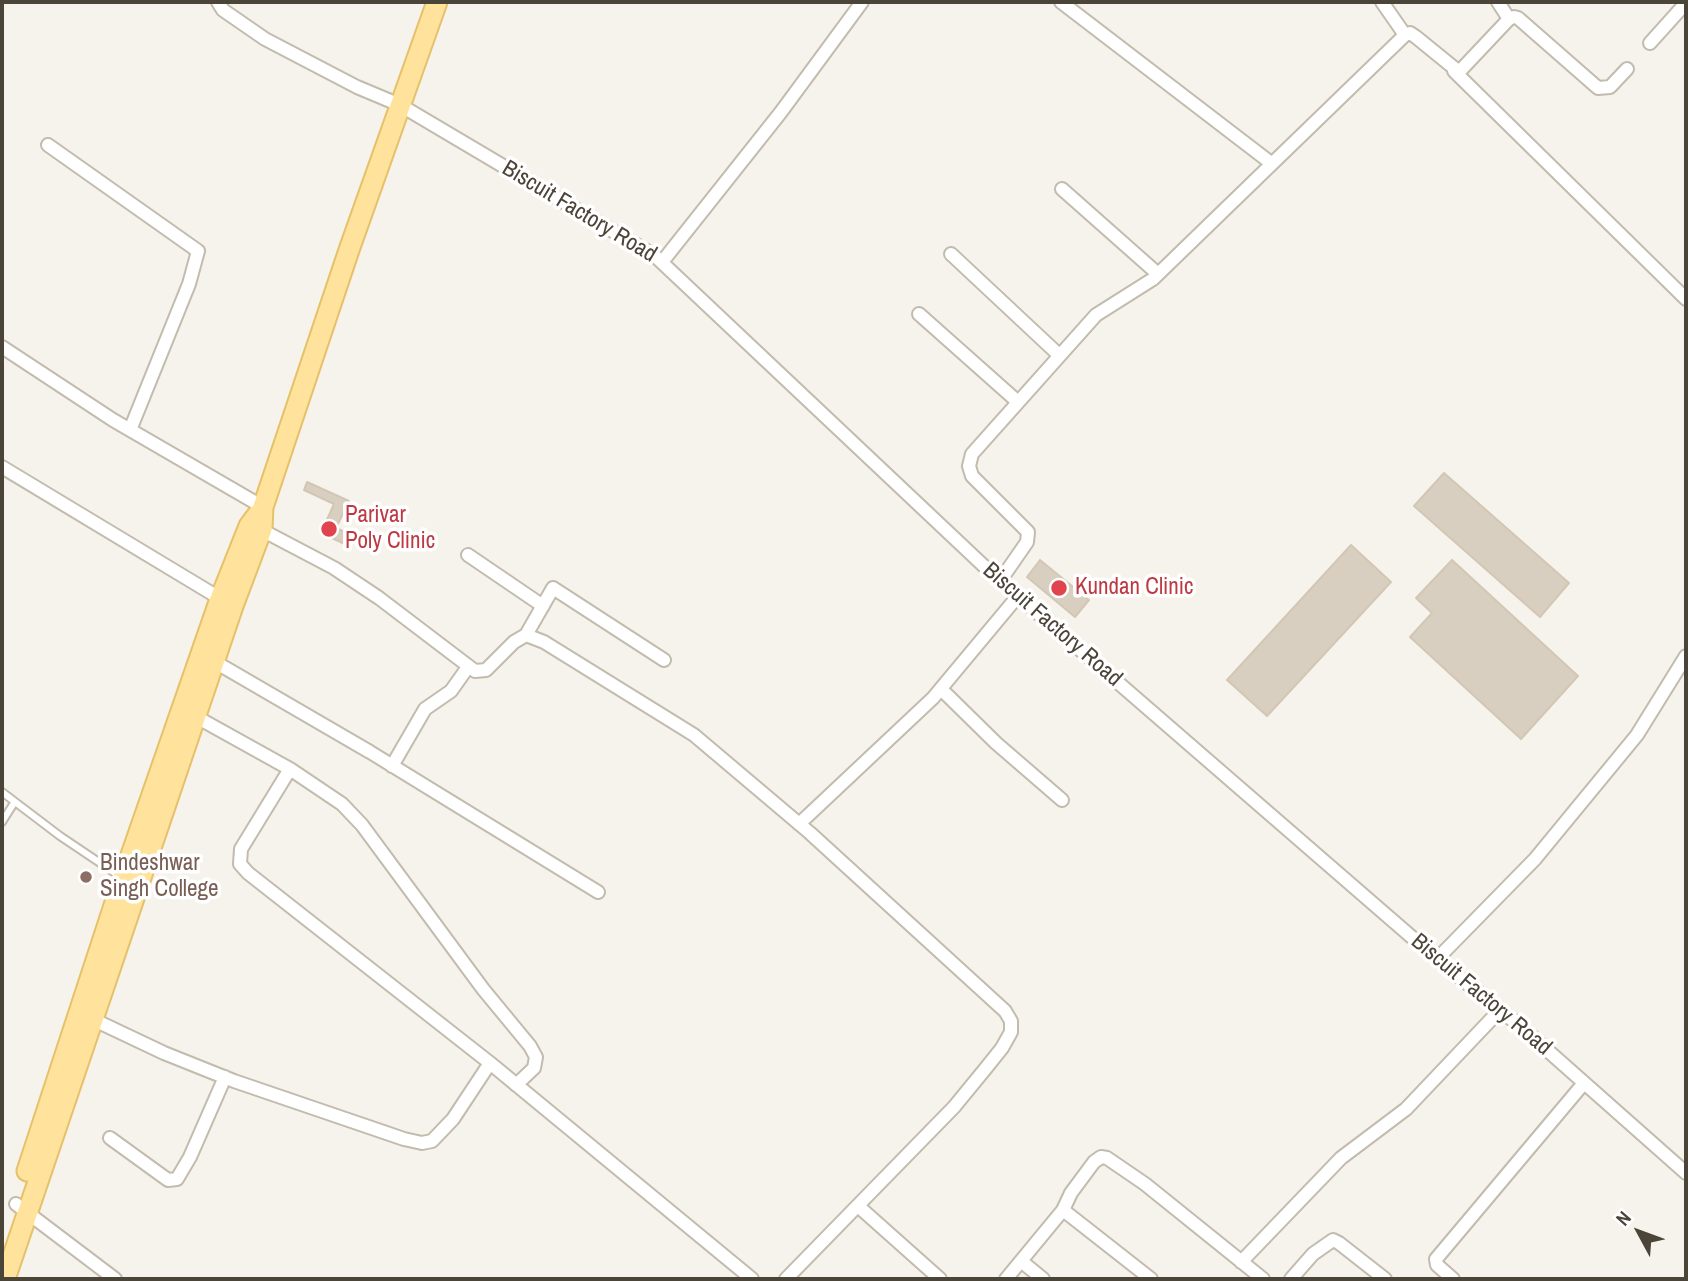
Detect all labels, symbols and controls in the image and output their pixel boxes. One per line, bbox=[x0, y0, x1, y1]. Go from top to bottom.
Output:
street label: Biscuit Factory Road bbox=[497, 155, 661, 269]
place label: Parivar Poly Clinic bbox=[345, 502, 435, 556]
marker: Parivar Poly Clinic bbox=[319, 519, 339, 539]
street label: Biscuit Factory Road bbox=[977, 557, 1127, 693]
place label: Kundan Clinic bbox=[1075, 574, 1193, 602]
marker: Kundan Clinic bbox=[1049, 578, 1069, 598]
place label: Bindeshwar Singh College bbox=[100, 850, 218, 904]
marker: Bindeshwar Singh College bbox=[78, 869, 94, 885]
street label: Biscuit Factory Road bbox=[1405, 928, 1557, 1062]
north arrow bbox=[1604, 1197, 1674, 1267]
text: N bbox=[1610, 1205, 1637, 1231]

